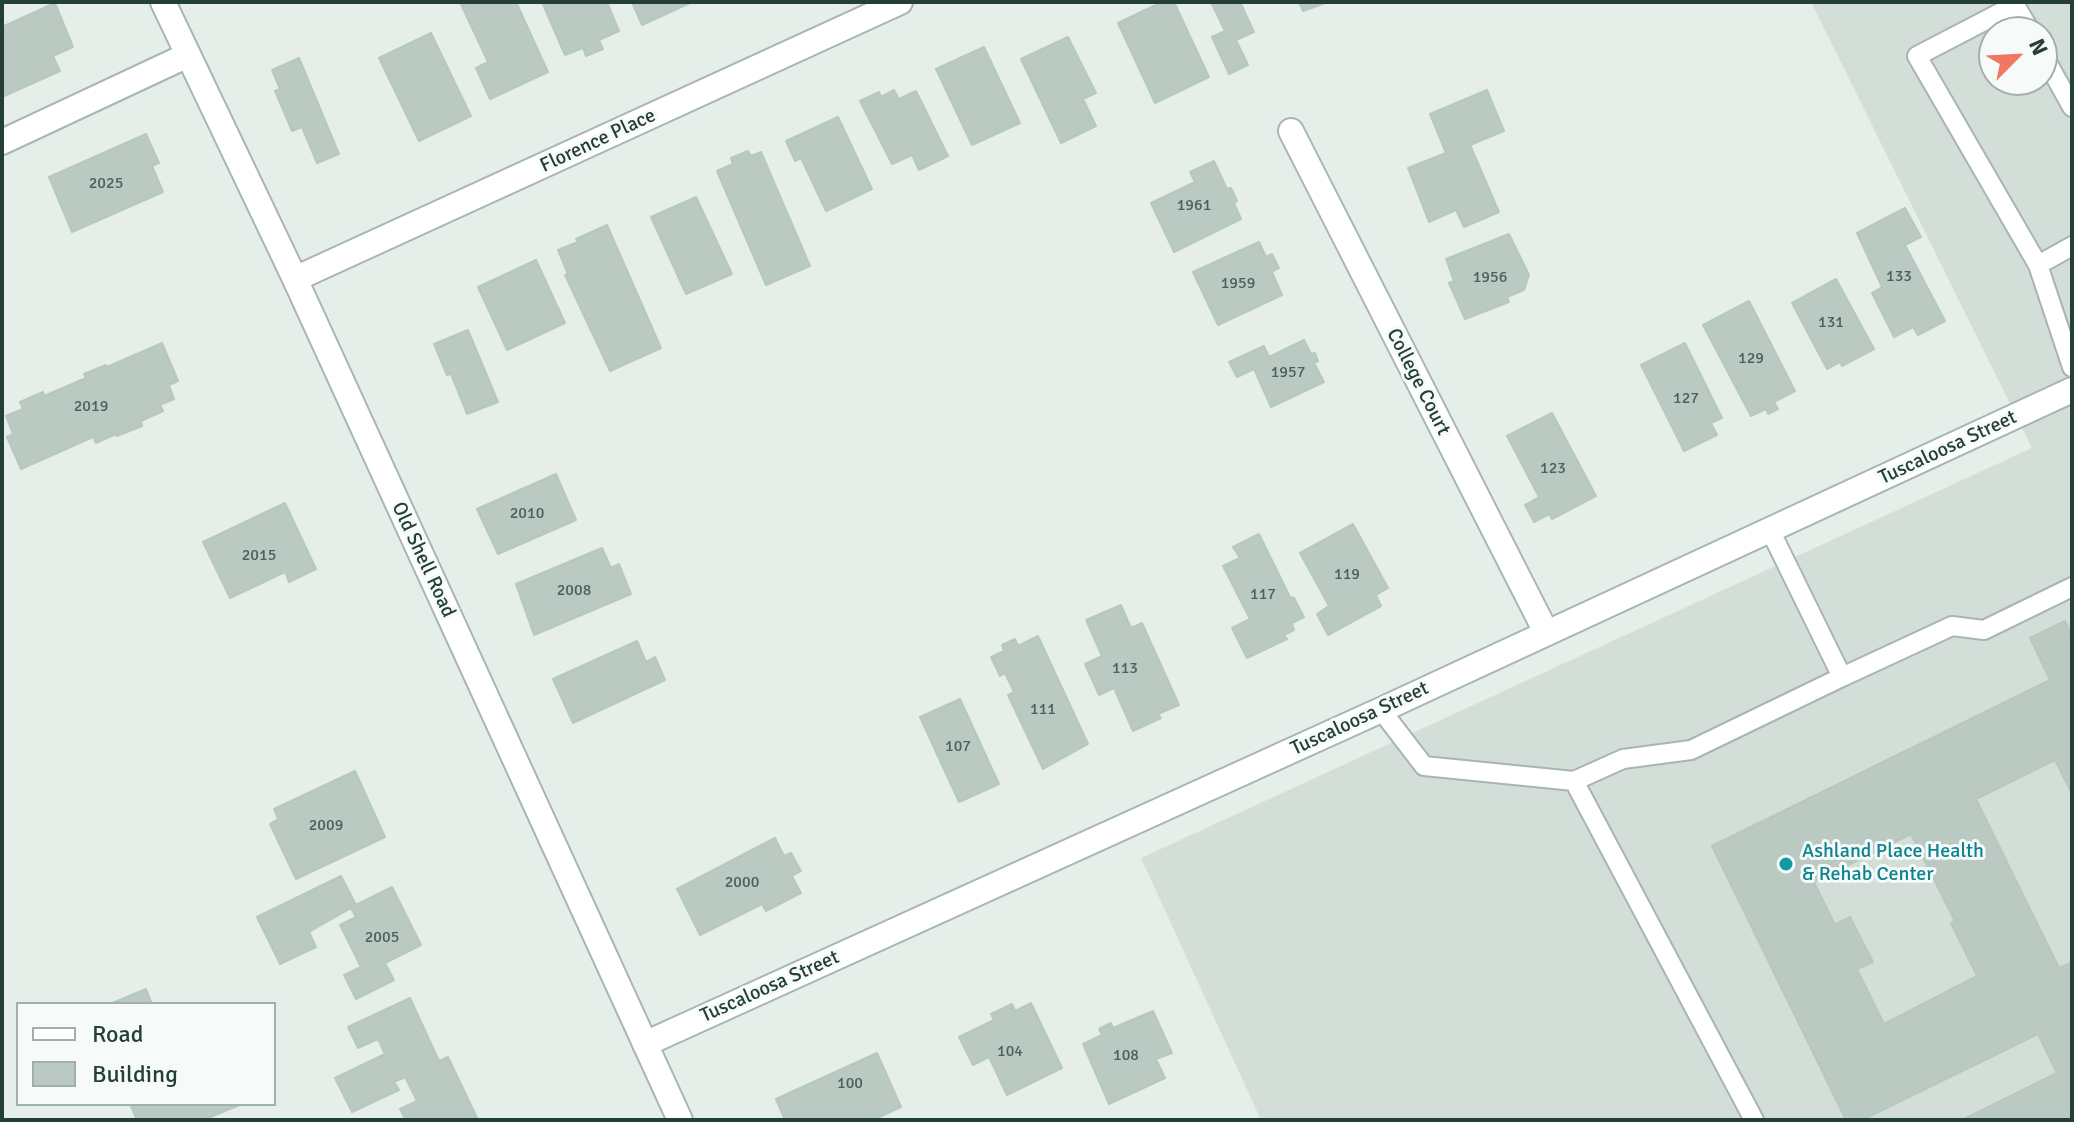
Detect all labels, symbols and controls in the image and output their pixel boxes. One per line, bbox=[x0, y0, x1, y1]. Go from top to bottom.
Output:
north arrow bbox=[1978, 16, 2058, 96]
text: N bbox=[2023, 34, 2054, 59]
street label: Florence Place bbox=[536, 104, 660, 178]
house number: 2025 bbox=[89, 174, 123, 194]
house number: 1961 bbox=[1177, 196, 1211, 216]
house number: 133 bbox=[1886, 267, 1912, 287]
house number: 1956 bbox=[1473, 268, 1507, 288]
house number: 1959 bbox=[1221, 274, 1255, 294]
house number: 131 bbox=[1818, 313, 1844, 333]
street label: College Court bbox=[1381, 325, 1455, 439]
house number: 129 bbox=[1738, 349, 1764, 369]
house number: 1957 bbox=[1271, 363, 1305, 383]
house number: 127 bbox=[1673, 389, 1699, 409]
house number: 2019 bbox=[74, 397, 108, 417]
street label: Tuscaloosa Street bbox=[1875, 406, 2021, 490]
house number: 123 bbox=[1540, 459, 1566, 479]
street label: Old Shell Road bbox=[386, 498, 460, 622]
house number: 2010 bbox=[510, 504, 544, 524]
house number: 2015 bbox=[242, 546, 276, 566]
house number: 119 bbox=[1334, 565, 1360, 585]
house number: 2008 bbox=[557, 581, 591, 601]
house number: 117 bbox=[1250, 585, 1276, 605]
house number: 113 bbox=[1112, 659, 1138, 679]
street label: Tuscaloosa Street bbox=[1287, 677, 1433, 761]
house number: 111 bbox=[1030, 700, 1056, 720]
house number: 107 bbox=[945, 737, 971, 757]
house number: 2009 bbox=[309, 816, 343, 836]
place label: Ashland Place Health & Rehab Center bbox=[1802, 840, 1984, 887]
marker: Ashland Place Health & Rehab Center bbox=[1777, 855, 1795, 873]
house number: 2000 bbox=[725, 873, 759, 893]
house number: 2005 bbox=[365, 928, 399, 948]
street label: Tuscaloosa Street bbox=[697, 946, 843, 1028]
legend bbox=[16, 1002, 276, 1106]
text: Road bbox=[92, 1019, 143, 1049]
house number: 104 bbox=[997, 1042, 1023, 1062]
house number: 108 bbox=[1113, 1046, 1139, 1066]
text: Building bbox=[92, 1059, 178, 1089]
house number: 100 bbox=[837, 1074, 863, 1094]

